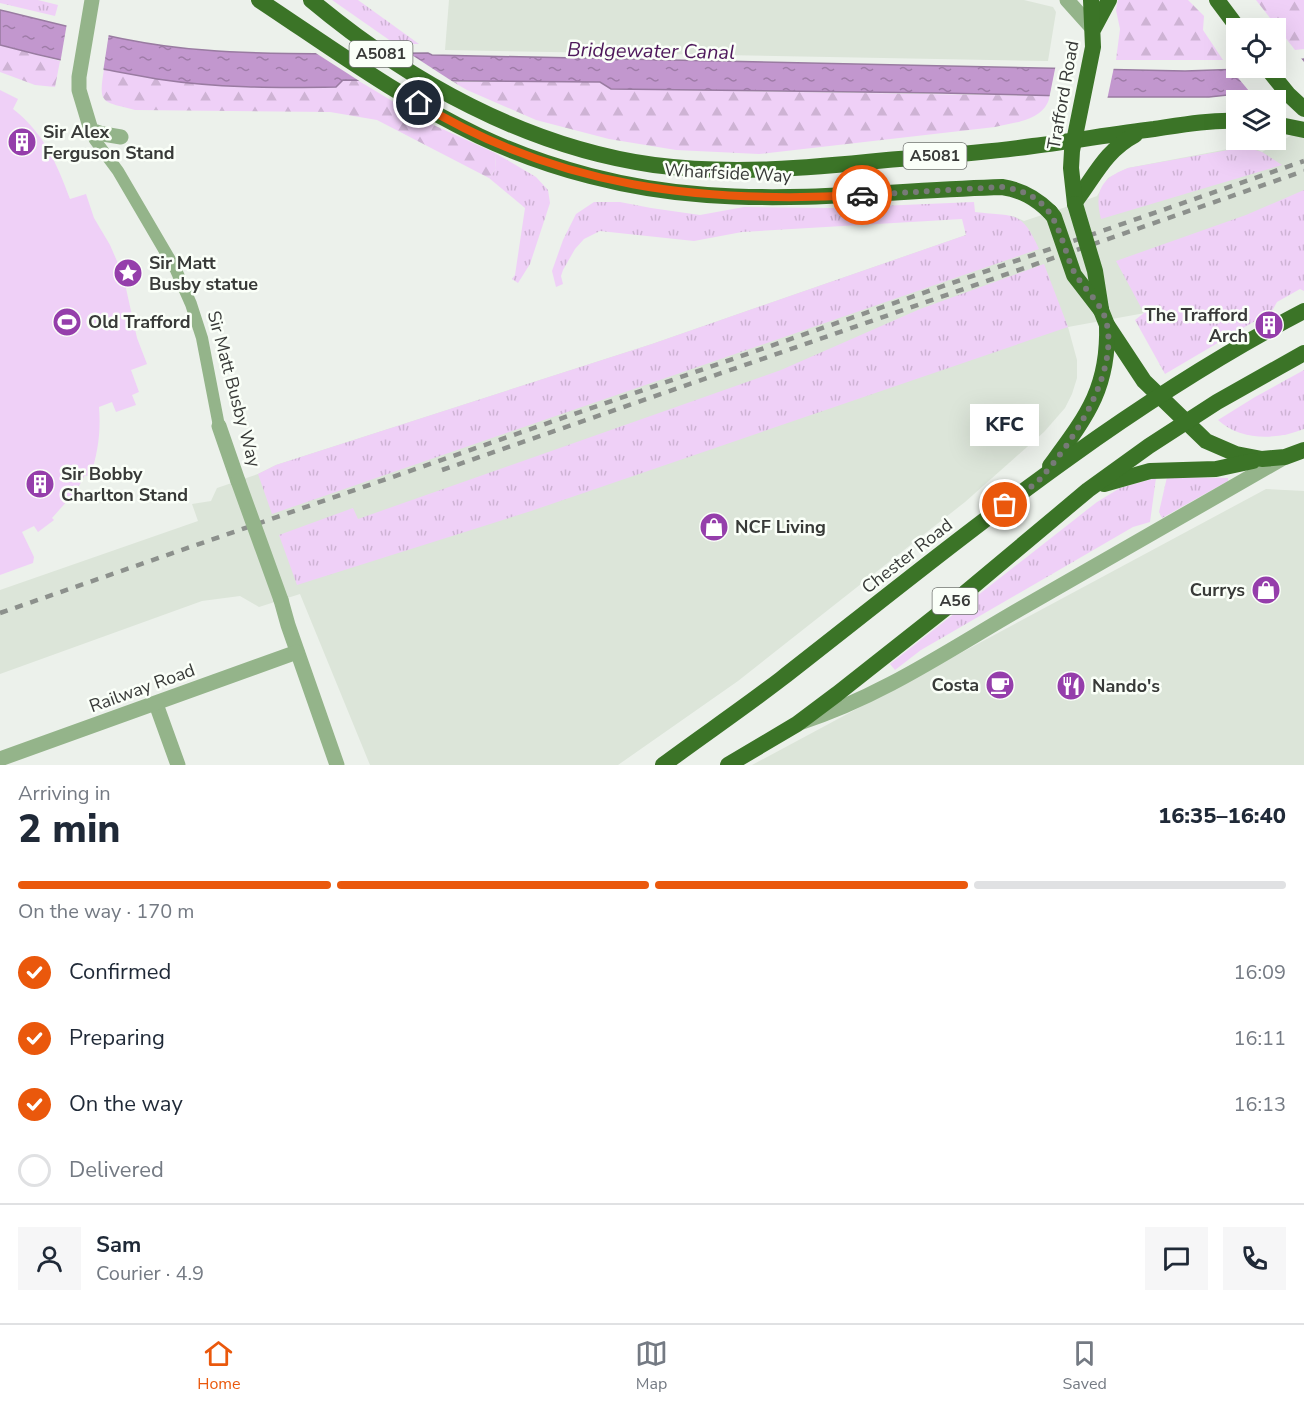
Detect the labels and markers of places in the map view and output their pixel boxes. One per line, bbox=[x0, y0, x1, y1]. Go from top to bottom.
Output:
pin bbox=[393, 77, 444, 128]
place label: Sir Alex Ferguson Stand bbox=[43, 120, 175, 165]
building icon: Sir Alex Ferguson Stand bbox=[6, 126, 38, 158]
place label: Sir Matt Busby statue bbox=[149, 251, 258, 296]
place icon: Sir Matt Busby statue bbox=[112, 257, 144, 289]
place label: The Trafford Arch bbox=[1145, 303, 1248, 348]
sports icon: Old Trafford bbox=[51, 306, 83, 338]
building icon: The Trafford Arch bbox=[1253, 309, 1285, 341]
place label: Old Trafford bbox=[88, 310, 191, 334]
callout: KFC bbox=[970, 403, 1040, 445]
place label: Sir Bobby Charlton Stand bbox=[61, 462, 188, 507]
building icon: Sir Bobby Charlton Stand bbox=[24, 468, 56, 500]
pin bbox=[979, 479, 1030, 530]
shop icon: NCF Living bbox=[698, 511, 730, 543]
place label: NCF Living bbox=[735, 515, 826, 539]
shop icon: Currys bbox=[1250, 574, 1282, 606]
place label: Currys bbox=[1190, 578, 1245, 602]
cafe icon: Costa bbox=[984, 669, 1016, 701]
restaurant icon: Nando's bbox=[1055, 670, 1087, 702]
place label: Costa bbox=[932, 673, 979, 697]
place label: Nando's bbox=[1092, 674, 1160, 698]

